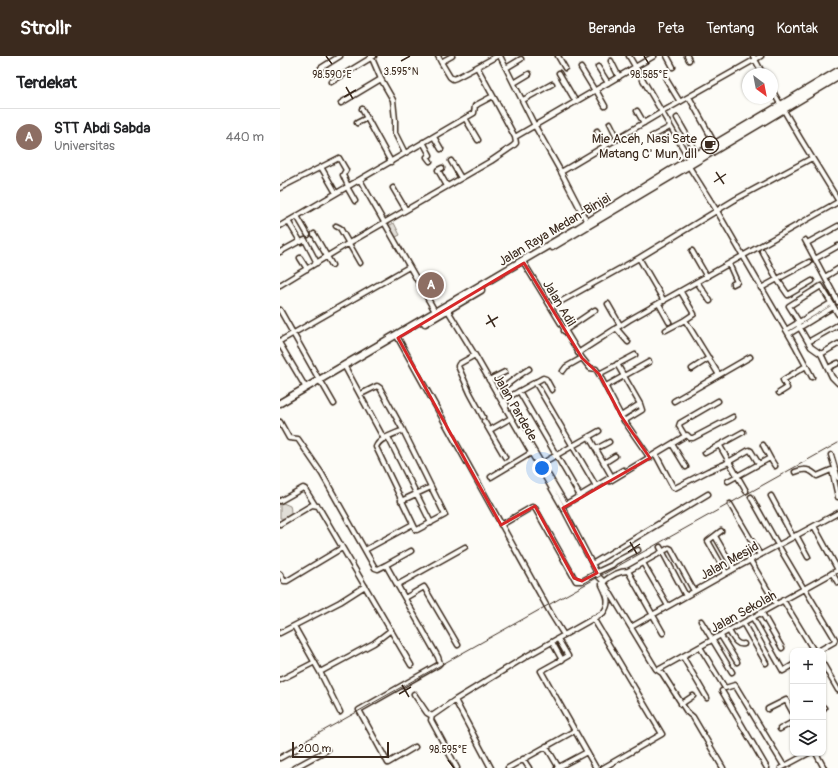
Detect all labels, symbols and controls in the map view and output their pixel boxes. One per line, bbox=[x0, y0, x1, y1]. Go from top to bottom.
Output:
text: Strollr bbox=[20, 16, 71, 40]
text: Beranda bbox=[588, 20, 636, 37]
text: Peta bbox=[658, 20, 684, 37]
text: Tentang bbox=[706, 20, 754, 37]
text: Kontak bbox=[776, 20, 818, 37]
text: 3.595°N bbox=[384, 66, 419, 78]
north arrow bbox=[742, 68, 778, 104]
text: 98.590°E bbox=[312, 69, 352, 81]
text: 98.585°E bbox=[630, 69, 668, 81]
text: Terdekat bbox=[16, 72, 77, 93]
text: STT Abdi Sabda bbox=[54, 119, 150, 138]
text: A bbox=[25, 129, 33, 145]
text: 440 m bbox=[226, 129, 264, 145]
place label: Mie Aceh, Nasi Sate Matang C' Mun, dll bbox=[592, 131, 698, 162]
cafe icon: Mie Aceh, Nasi Sate Matang C' Mun, dll bbox=[700, 135, 720, 155]
text: Universitas bbox=[54, 138, 115, 154]
street label: Jalan Raya Medan-Binjai bbox=[495, 190, 614, 270]
pin: A bbox=[418, 270, 444, 300]
street label: Jalan Adil bbox=[539, 277, 579, 330]
street label: Jalan Pardede bbox=[490, 371, 541, 444]
your location bbox=[532, 458, 552, 478]
street label: Jalan Mesjid bbox=[697, 538, 762, 583]
street label: Jalan Sekolah bbox=[708, 587, 779, 637]
map controls bbox=[790, 648, 826, 756]
button: + bbox=[790, 648, 826, 684]
button: − bbox=[790, 684, 826, 720]
button: layers bbox=[790, 720, 826, 756]
scale bar bbox=[292, 740, 389, 759]
text: 200 m bbox=[298, 742, 331, 755]
text: 98.595°E bbox=[429, 744, 467, 756]

